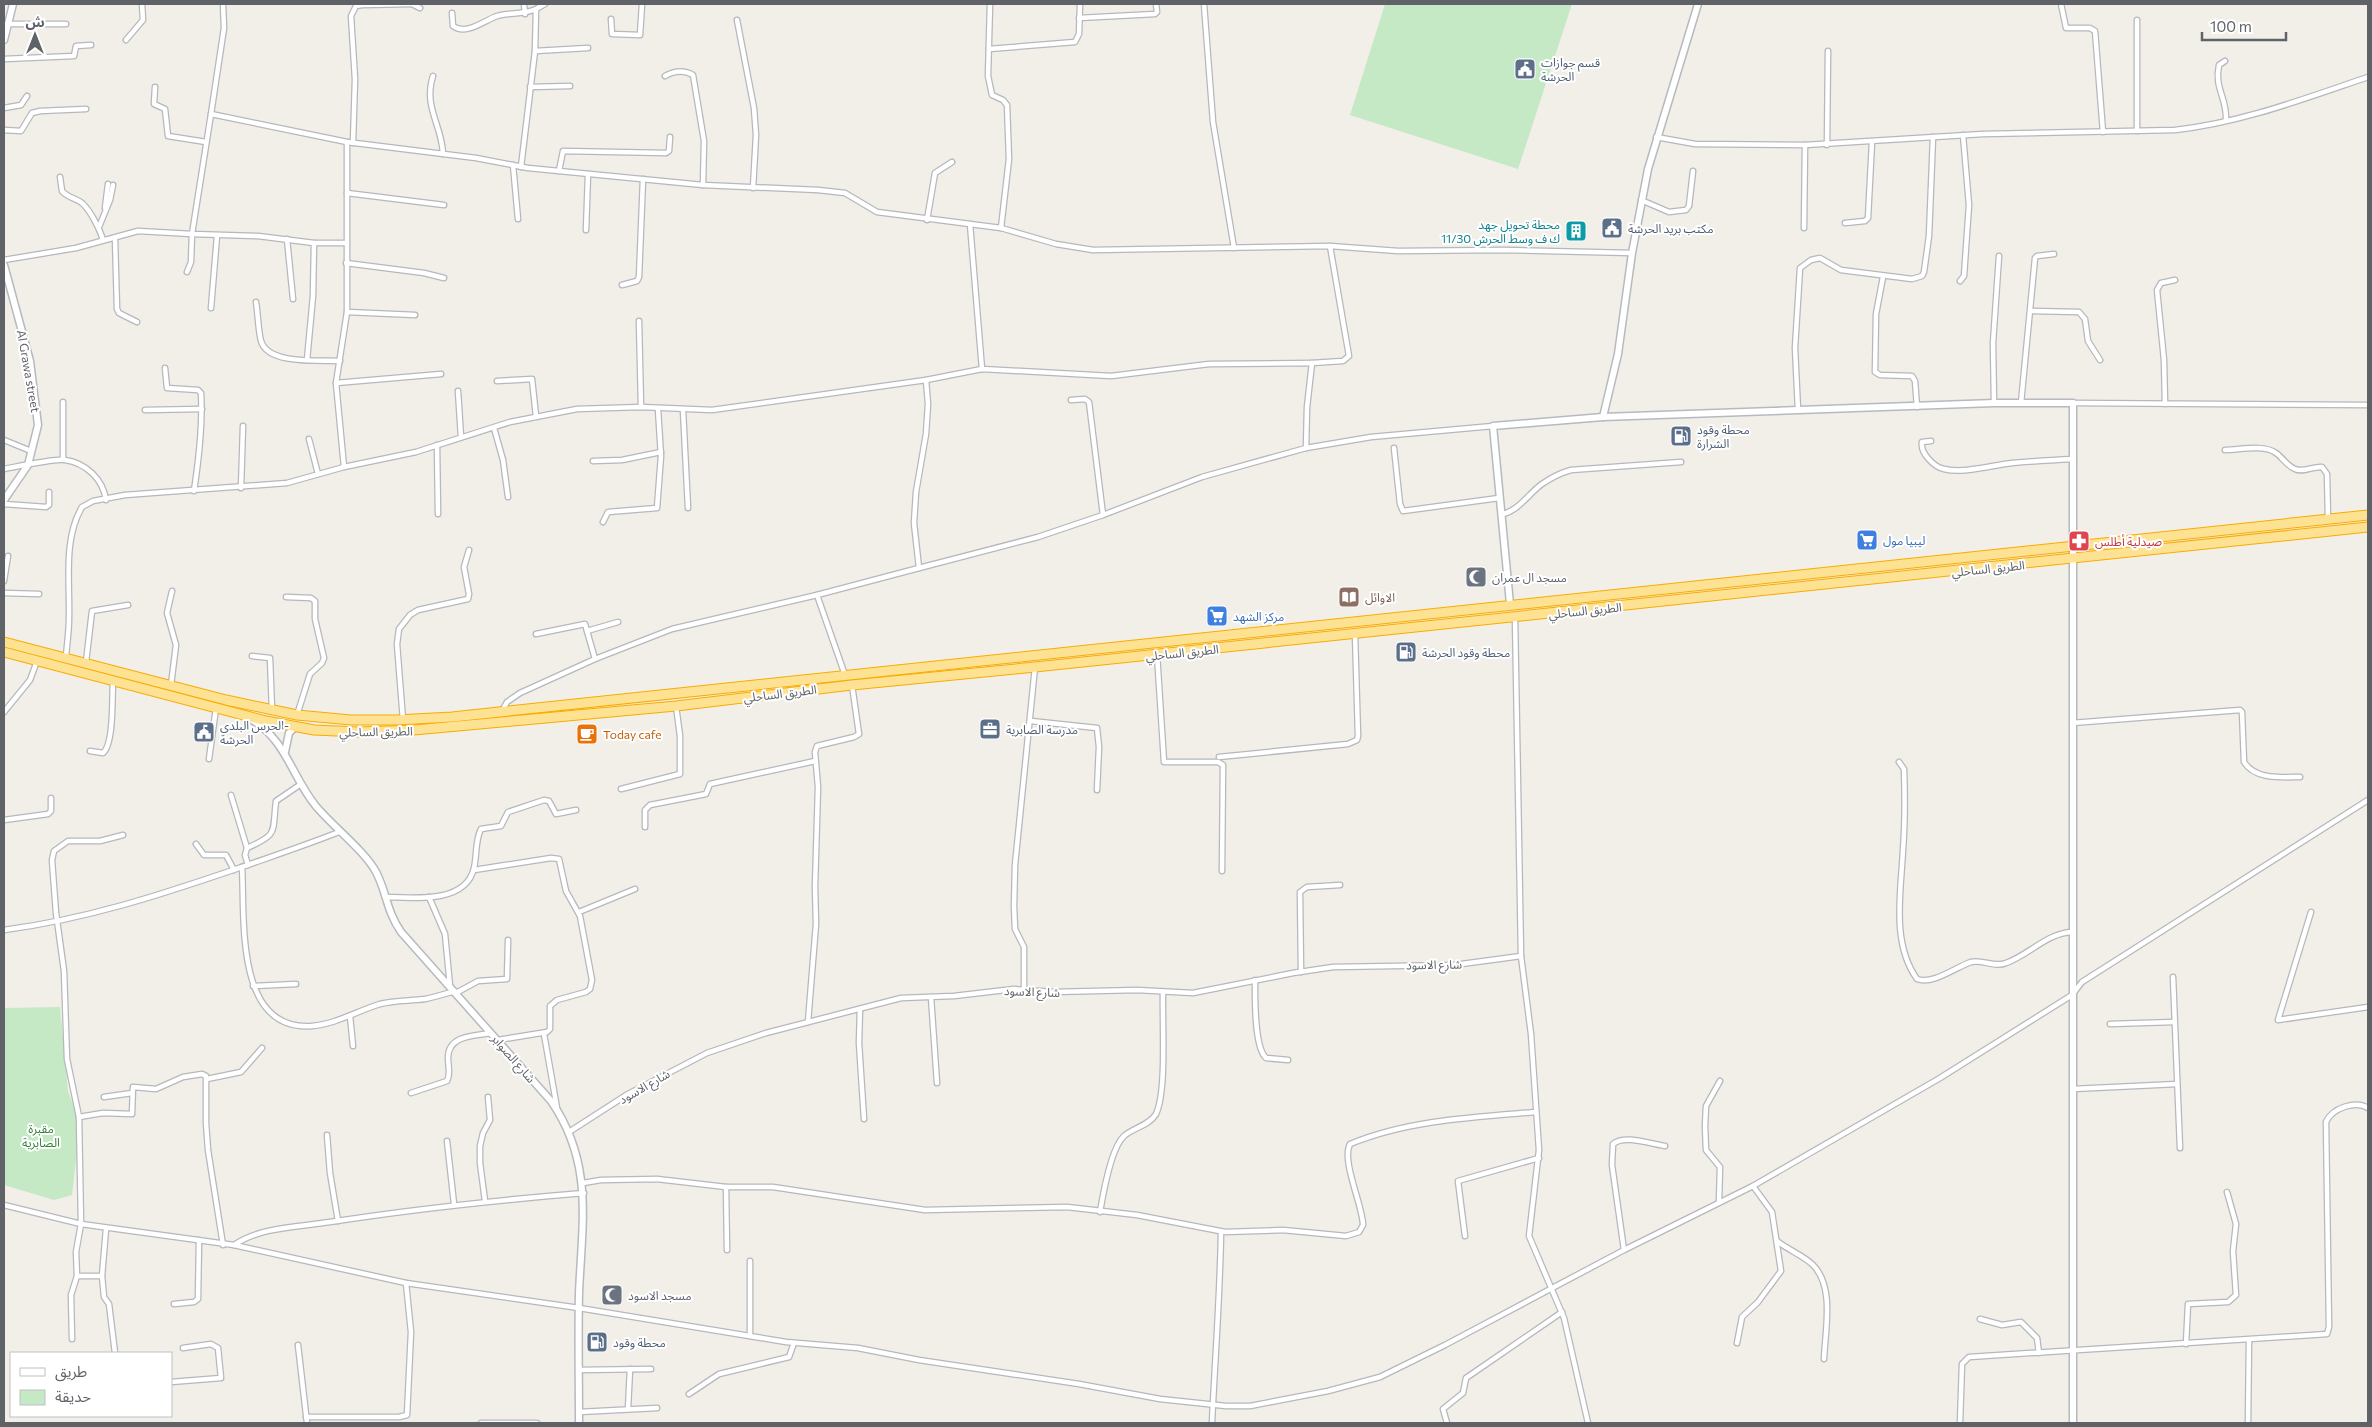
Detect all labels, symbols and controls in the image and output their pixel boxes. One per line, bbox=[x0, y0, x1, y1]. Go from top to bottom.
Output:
north arrow bbox=[10, 10, 60, 60]
scale bar bbox=[2202, 10, 2286, 42]
text: ش bbox=[25, 13, 45, 30]
text: 100 m bbox=[2210, 17, 2252, 35]
place label: قسم جوازات الحرشة bbox=[1541, 55, 1600, 84]
public building icon: قسم جوازات الحرشة bbox=[1513, 57, 1537, 81]
public building icon: مكتب بريد الحرشة bbox=[1600, 216, 1624, 240]
place label: محطة تحويل جهد 11/30 ك ف وسط الحرش bbox=[1441, 217, 1560, 246]
building icon: محطة تحويل جهد 11/30 ك ف وسط الحرش bbox=[1564, 219, 1588, 243]
place label: مكتب بريد الحرشة bbox=[1628, 221, 1713, 236]
street label: Al Grawa street bbox=[15, 329, 43, 414]
place label: محطة وقود الشرارة bbox=[1697, 422, 1750, 451]
fuel station icon: محطة وقود الشرارة bbox=[1669, 424, 1693, 448]
supermarket icon: ليبيا مول bbox=[1855, 528, 1879, 552]
pharmacy icon: صيدلية أطلس bbox=[2067, 529, 2091, 553]
place label: ليبيا مول bbox=[1883, 533, 1925, 548]
place label: صيدلية أطلس bbox=[2095, 534, 2162, 549]
street label: الطريق الساحلي bbox=[1951, 557, 2026, 583]
mosque icon: مسجد ال عمران bbox=[1464, 565, 1488, 589]
place label: مسجد ال عمران bbox=[1492, 570, 1567, 585]
library icon: الاوائل bbox=[1337, 585, 1361, 609]
place label: الاوائل bbox=[1365, 590, 1395, 605]
street label: الطريق الساحلي bbox=[1548, 599, 1623, 625]
supermarket icon: مركز الشهد bbox=[1205, 604, 1229, 628]
place label: مركز الشهد bbox=[1233, 609, 1284, 624]
fuel station icon: محطة وقود الحرشة bbox=[1394, 640, 1418, 664]
street label: الطريق الساحلي bbox=[1145, 641, 1220, 667]
place label: محطة وقود الحرشة bbox=[1422, 645, 1510, 660]
street label: الطريق الساحلي bbox=[743, 682, 818, 708]
office icon: مدرسة الصابرية bbox=[978, 717, 1002, 741]
place label: الحرس البلدي- الحرشة bbox=[220, 718, 289, 747]
public building icon: الحرس البلدي- الحرشة bbox=[192, 720, 216, 744]
cafe icon: Today cafe bbox=[575, 722, 599, 746]
place label: مدرسة الصابرية bbox=[1006, 722, 1078, 737]
street label: الطريق الساحلي bbox=[339, 723, 413, 742]
place label: Today cafe bbox=[603, 727, 662, 741]
street label: شارع الاسود bbox=[1406, 957, 1462, 974]
street label: شارع الاسود bbox=[1004, 983, 1060, 1002]
street label: شارع الصوابر bbox=[486, 1030, 539, 1087]
street label: شارع الاسود bbox=[616, 1066, 673, 1109]
park label: مقبرة الصابرية bbox=[22, 1121, 60, 1150]
mosque icon: مسجد الاسود bbox=[600, 1283, 624, 1307]
place label: مسجد الاسود bbox=[628, 1288, 691, 1303]
fuel station icon: محطة وقود bbox=[585, 1330, 609, 1354]
place label: محطة وقود bbox=[613, 1335, 666, 1350]
legend bbox=[10, 1352, 172, 1417]
text: طريق bbox=[55, 1362, 87, 1382]
text: حديقة bbox=[55, 1387, 91, 1405]

